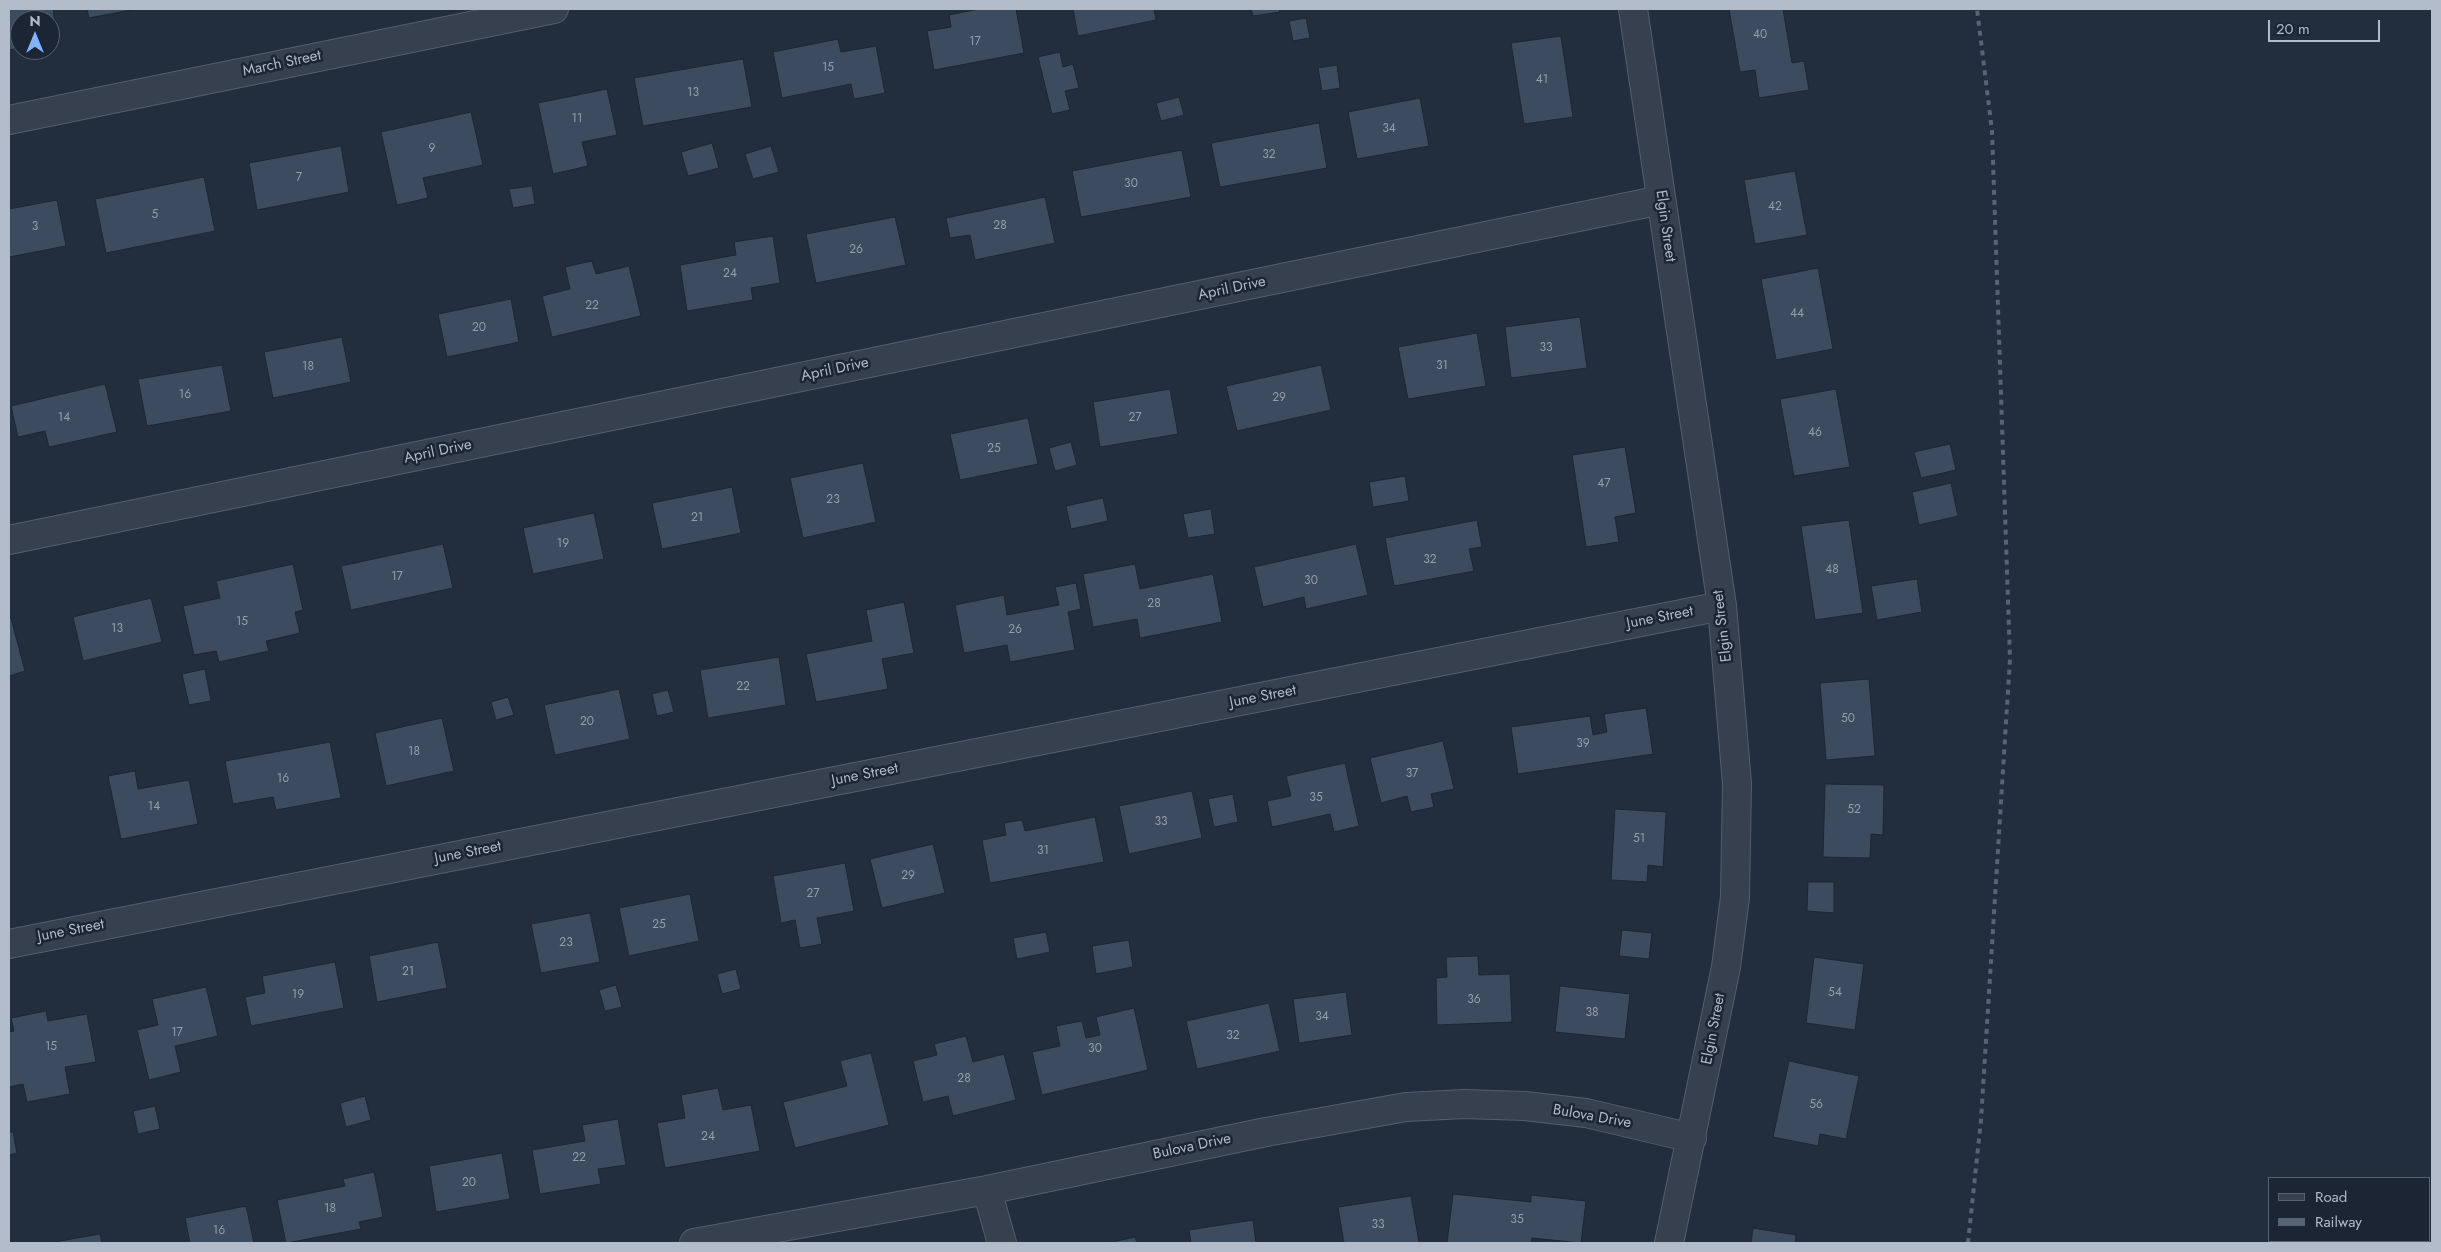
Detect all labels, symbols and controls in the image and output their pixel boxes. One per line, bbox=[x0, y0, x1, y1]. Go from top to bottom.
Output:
north arrow bbox=[10, 10, 60, 60]
scale bar bbox=[2271, 10, 2384, 42]
text: N bbox=[29, 11, 41, 31]
text: 20 m bbox=[2276, 18, 2310, 40]
house number: 40 bbox=[1753, 28, 1767, 42]
house number: 17 bbox=[969, 35, 981, 49]
street label: March Street bbox=[241, 47, 323, 81]
house number: 15 bbox=[822, 61, 834, 75]
house number: 41 bbox=[1536, 73, 1548, 87]
house number: 13 bbox=[687, 86, 699, 100]
house number: 11 bbox=[572, 112, 582, 126]
house number: 34 bbox=[1382, 122, 1396, 136]
house number: 9 bbox=[429, 142, 435, 156]
house number: 32 bbox=[1262, 148, 1276, 162]
house number: 7 bbox=[296, 171, 302, 185]
house number: 30 bbox=[1124, 177, 1138, 191]
street label: Elgin Street bbox=[1651, 189, 1679, 263]
house number: 42 bbox=[1768, 200, 1782, 214]
house number: 5 bbox=[152, 208, 158, 222]
house number: 28 bbox=[993, 219, 1007, 233]
house number: 3 bbox=[32, 220, 38, 234]
house number: 26 bbox=[849, 243, 863, 257]
house number: 24 bbox=[723, 267, 737, 281]
street label: April Drive bbox=[1196, 273, 1268, 305]
house number: 22 bbox=[585, 299, 599, 313]
house number: 44 bbox=[1790, 307, 1804, 321]
house number: 20 bbox=[472, 321, 486, 335]
house number: 33 bbox=[1539, 341, 1553, 355]
street label: April Drive bbox=[799, 354, 871, 386]
house number: 31 bbox=[1436, 359, 1448, 373]
house number: 18 bbox=[302, 360, 314, 374]
house number: 16 bbox=[179, 388, 191, 402]
house number: 29 bbox=[1272, 391, 1286, 405]
house number: 14 bbox=[58, 411, 70, 425]
house number: 27 bbox=[1128, 411, 1142, 425]
house number: 46 bbox=[1808, 426, 1822, 440]
street label: April Drive bbox=[402, 436, 474, 468]
house number: 25 bbox=[987, 442, 1001, 456]
house number: 47 bbox=[1597, 477, 1611, 491]
house number: 23 bbox=[826, 493, 840, 507]
house number: 21 bbox=[691, 511, 703, 525]
house number: 19 bbox=[557, 537, 569, 551]
house number: 32 bbox=[1423, 553, 1437, 567]
house number: 48 bbox=[1825, 563, 1839, 577]
house number: 17 bbox=[391, 570, 403, 584]
house number: 30 bbox=[1304, 574, 1318, 588]
street label: Elgin Street bbox=[1710, 589, 1736, 663]
house number: 28 bbox=[1147, 597, 1161, 611]
street label: June Street bbox=[1625, 603, 1695, 633]
house number: 15 bbox=[236, 615, 248, 629]
house number: 13 bbox=[111, 622, 123, 636]
house number: 26 bbox=[1008, 623, 1022, 637]
house number: 22 bbox=[736, 680, 750, 694]
street label: June Street bbox=[1228, 682, 1298, 712]
house number: 50 bbox=[1841, 712, 1855, 726]
house number: 20 bbox=[580, 715, 594, 729]
house number: 39 bbox=[1576, 737, 1590, 751]
house number: 18 bbox=[408, 745, 420, 759]
street label: June Street bbox=[830, 760, 900, 790]
house number: 37 bbox=[1406, 767, 1418, 781]
house number: 16 bbox=[277, 772, 289, 786]
house number: 35 bbox=[1309, 791, 1323, 805]
house number: 14 bbox=[148, 800, 160, 814]
house number: 52 bbox=[1847, 803, 1861, 817]
house number: 33 bbox=[1154, 815, 1168, 829]
house number: 51 bbox=[1633, 832, 1645, 846]
street label: June Street bbox=[433, 838, 503, 868]
house number: 31 bbox=[1037, 844, 1049, 858]
house number: 29 bbox=[901, 869, 915, 883]
house number: 27 bbox=[806, 887, 820, 901]
street label: June Street bbox=[36, 916, 106, 946]
house number: 25 bbox=[652, 918, 666, 932]
house number: 23 bbox=[559, 936, 573, 950]
house number: 21 bbox=[402, 965, 414, 979]
house number: 54 bbox=[1828, 986, 1842, 1000]
house number: 19 bbox=[292, 988, 304, 1002]
street label: Elgin Street bbox=[1698, 992, 1730, 1066]
house number: 36 bbox=[1467, 993, 1481, 1007]
house number: 38 bbox=[1585, 1006, 1599, 1020]
house number: 34 bbox=[1315, 1010, 1329, 1024]
house number: 17 bbox=[171, 1026, 183, 1040]
house number: 32 bbox=[1226, 1029, 1240, 1043]
house number: 15 bbox=[45, 1040, 57, 1054]
house number: 30 bbox=[1088, 1042, 1102, 1056]
house number: 28 bbox=[957, 1072, 971, 1086]
house number: 56 bbox=[1809, 1098, 1823, 1112]
street label: Bulova Drive bbox=[1551, 1101, 1633, 1133]
house number: 24 bbox=[701, 1130, 715, 1144]
street label: Bulova Drive bbox=[1151, 1130, 1233, 1164]
house number: 22 bbox=[572, 1151, 586, 1165]
house number: 20 bbox=[462, 1176, 476, 1190]
legend bbox=[2268, 1177, 2431, 1242]
text: Road bbox=[2315, 1186, 2347, 1208]
house number: 18 bbox=[324, 1202, 336, 1216]
text: Railway bbox=[2315, 1211, 2362, 1233]
house number: 35 bbox=[1510, 1213, 1524, 1227]
house number: 33 bbox=[1371, 1218, 1385, 1232]
house number: 16 bbox=[213, 1224, 225, 1238]

